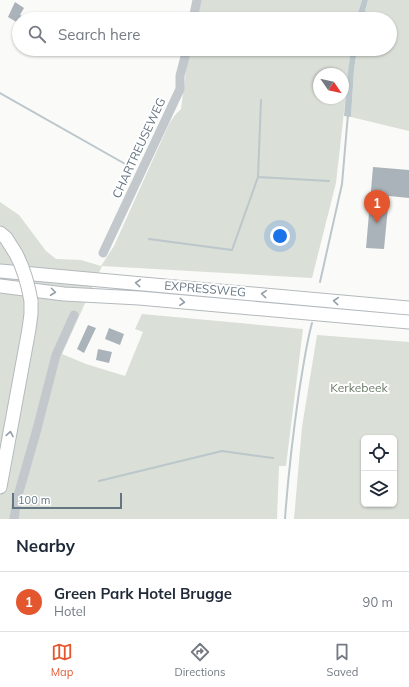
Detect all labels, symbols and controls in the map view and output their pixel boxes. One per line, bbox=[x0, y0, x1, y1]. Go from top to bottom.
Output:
search box bbox=[12, 12, 397, 56]
icon: search bbox=[26, 23, 48, 45]
text: Search here bbox=[58, 25, 140, 44]
north arrow bbox=[313, 68, 349, 104]
street label: CHARTREUSEWEG bbox=[109, 95, 168, 200]
pin: 1 bbox=[364, 190, 390, 223]
your location bbox=[270, 226, 290, 246]
street label: EXPRESSWEG bbox=[164, 277, 246, 300]
one-way arrow bbox=[135, 279, 141, 288]
one-way arrow bbox=[50, 287, 56, 296]
one-way arrow bbox=[261, 290, 267, 299]
one-way arrow bbox=[333, 296, 339, 305]
one-way arrow bbox=[179, 297, 185, 306]
park label: Kerkebeek bbox=[330, 380, 388, 395]
one-way arrow bbox=[5, 431, 13, 438]
map controls bbox=[361, 435, 397, 507]
button: locate bbox=[361, 435, 397, 471]
button: layers bbox=[361, 471, 397, 507]
scale bar bbox=[12, 491, 122, 510]
text: 100 m bbox=[18, 493, 50, 507]
text: Nearby bbox=[16, 535, 75, 556]
text: Green Park Hotel Brugge bbox=[54, 584, 232, 603]
text: 1 bbox=[25, 594, 33, 610]
text: 90 m bbox=[363, 594, 393, 610]
text: Hotel bbox=[54, 603, 86, 619]
tab: Map bbox=[51, 641, 73, 679]
tab: Directions bbox=[175, 641, 225, 679]
tab: Saved bbox=[327, 641, 358, 679]

